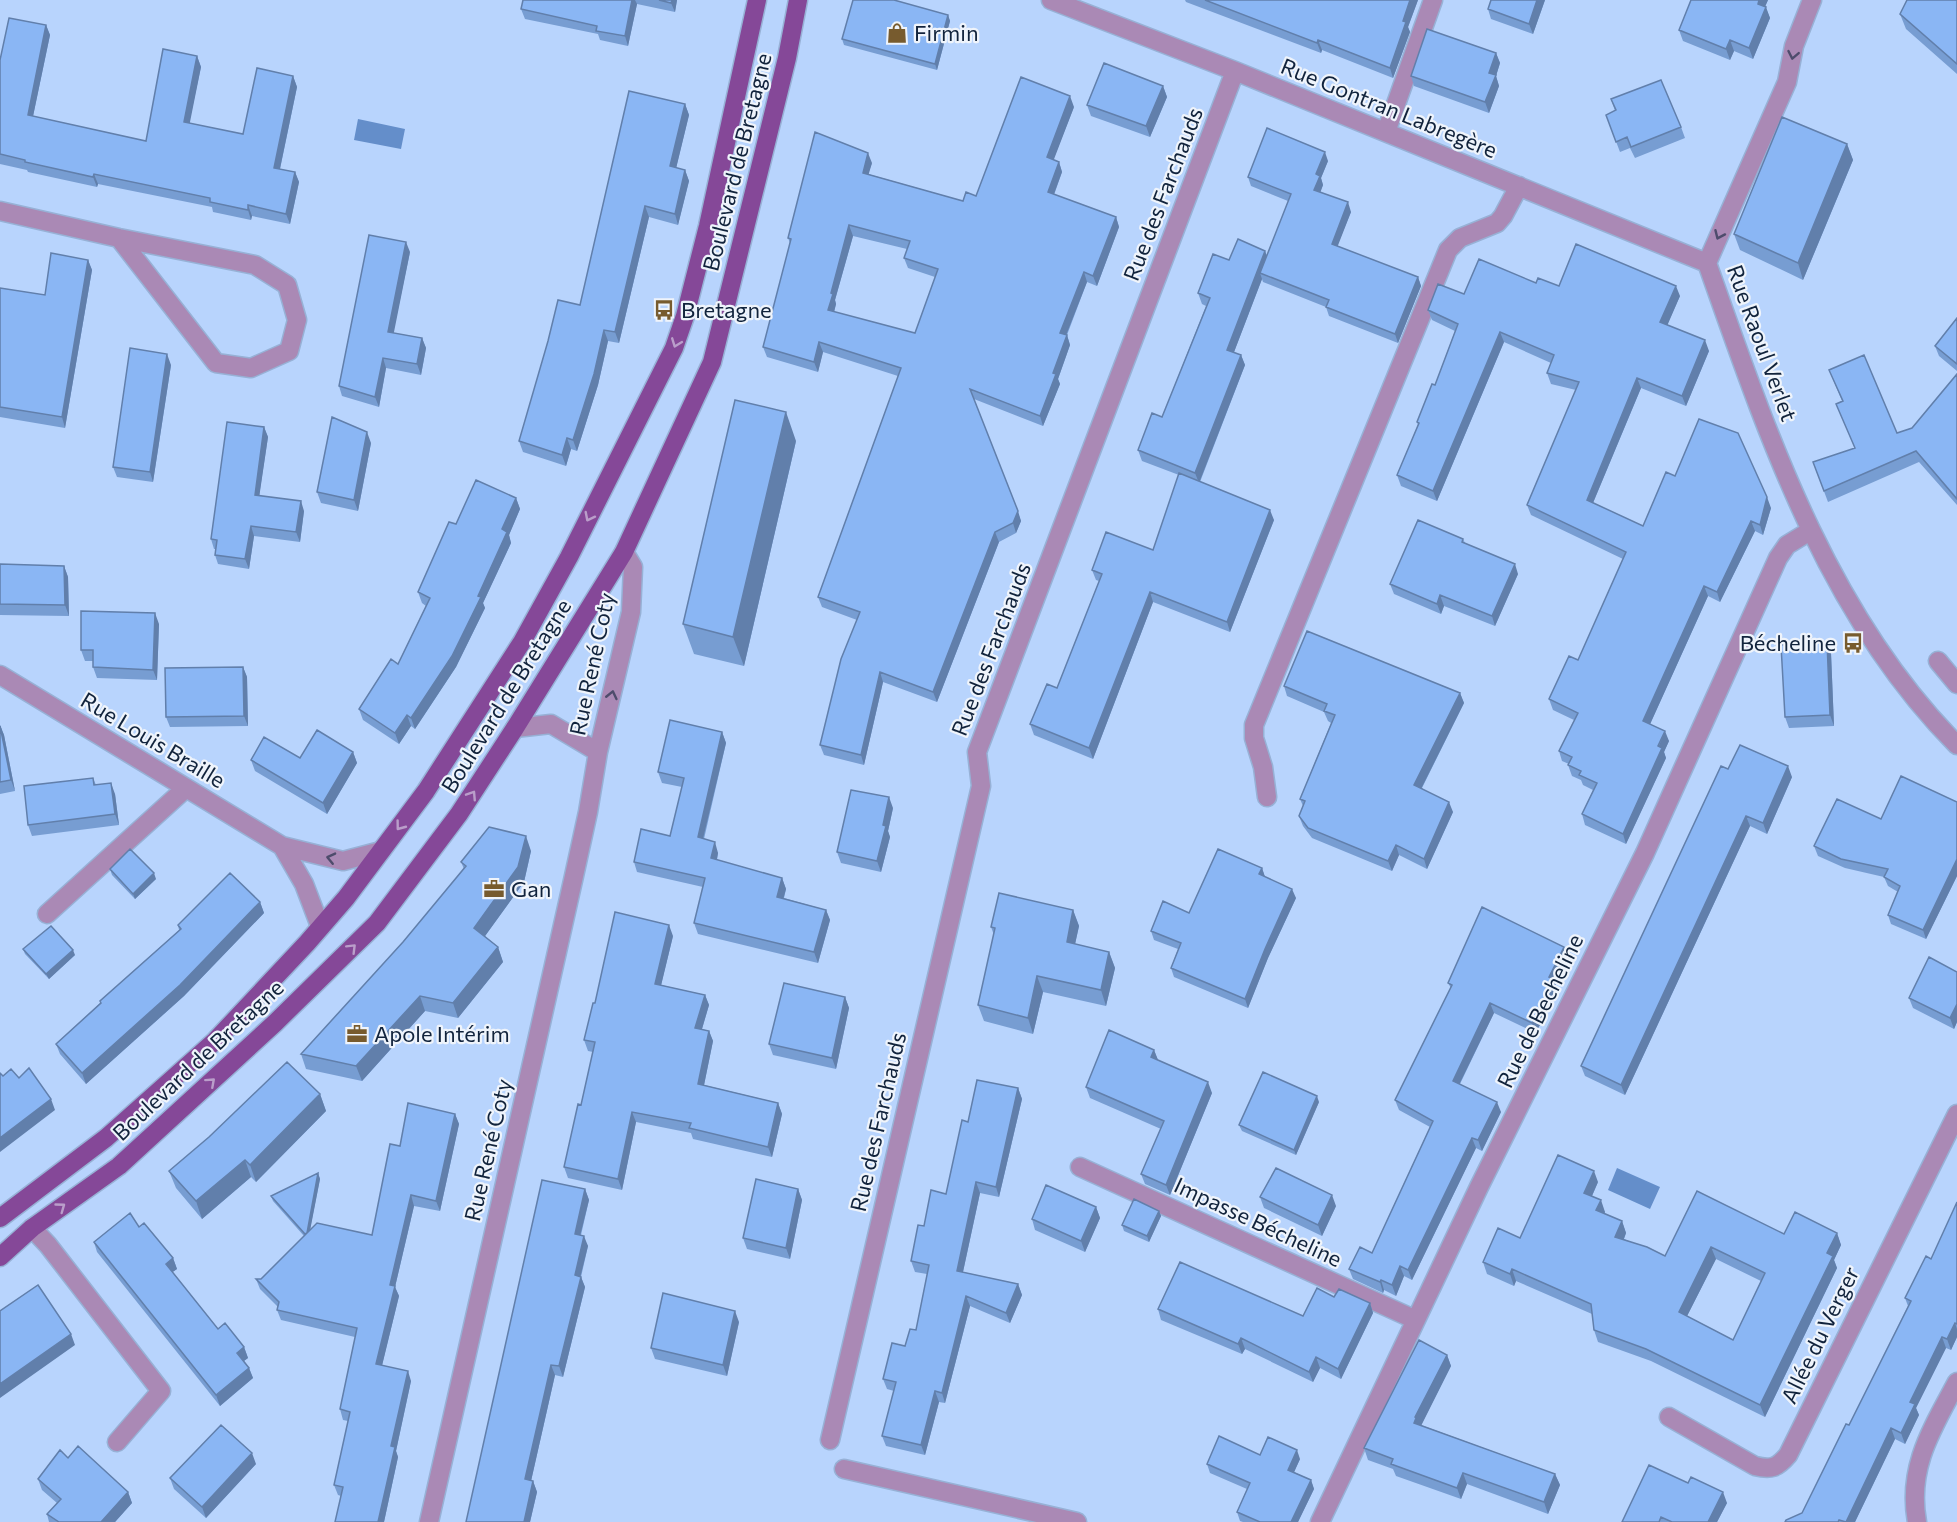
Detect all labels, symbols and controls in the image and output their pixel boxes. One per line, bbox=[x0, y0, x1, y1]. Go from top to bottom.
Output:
place label: Firmin bbox=[914, 19, 979, 46]
shop icon: Firmin bbox=[885, 21, 909, 45]
street label: Boulevard de Bretagne bbox=[696, 50, 777, 274]
one-way arrow bbox=[1787, 50, 1800, 60]
street label: Rue Gontran Labregère bbox=[1277, 52, 1501, 163]
street label: Rue des Farchauds bbox=[1117, 103, 1208, 284]
one-way arrow bbox=[1714, 229, 1726, 240]
street label: Rue Raoul Verlet bbox=[1722, 261, 1803, 425]
place label: Bretagne bbox=[681, 296, 772, 323]
bus stop icon: Bretagne bbox=[652, 298, 676, 322]
one-way arrow bbox=[670, 337, 683, 347]
one-way arrow bbox=[585, 511, 596, 522]
street label: Rue des Farchauds bbox=[945, 558, 1036, 739]
street label: Rue René Coty bbox=[563, 590, 620, 738]
street label: Boulevard de Bretagne bbox=[435, 594, 576, 798]
place label: Bécheline bbox=[1740, 629, 1836, 656]
bus stop icon: Bécheline bbox=[1841, 631, 1865, 655]
street label: Rue Louis Braille bbox=[76, 686, 230, 793]
one-way arrow bbox=[604, 690, 617, 700]
one-way arrow bbox=[465, 790, 476, 801]
one-way arrow bbox=[396, 820, 407, 831]
one-way arrow bbox=[327, 853, 337, 866]
place label: Gan bbox=[511, 875, 551, 902]
office icon: Gan bbox=[482, 877, 506, 901]
street label: Rue de Becheline bbox=[1491, 930, 1588, 1092]
one-way arrow bbox=[345, 944, 356, 955]
street label: Boulevard de Bretagne bbox=[107, 973, 289, 1146]
place label: Apole Intérim bbox=[374, 1020, 510, 1047]
office icon: Apole Intérim bbox=[345, 1022, 369, 1046]
street label: Rue des Farchauds bbox=[844, 1030, 911, 1214]
street label: Rue René Coty bbox=[458, 1076, 517, 1224]
one-way arrow bbox=[204, 1078, 214, 1089]
street label: Impasse Bécheline bbox=[1170, 1171, 1346, 1272]
one-way arrow bbox=[55, 1203, 66, 1214]
street label: Allée du Verger bbox=[1775, 1262, 1864, 1408]

